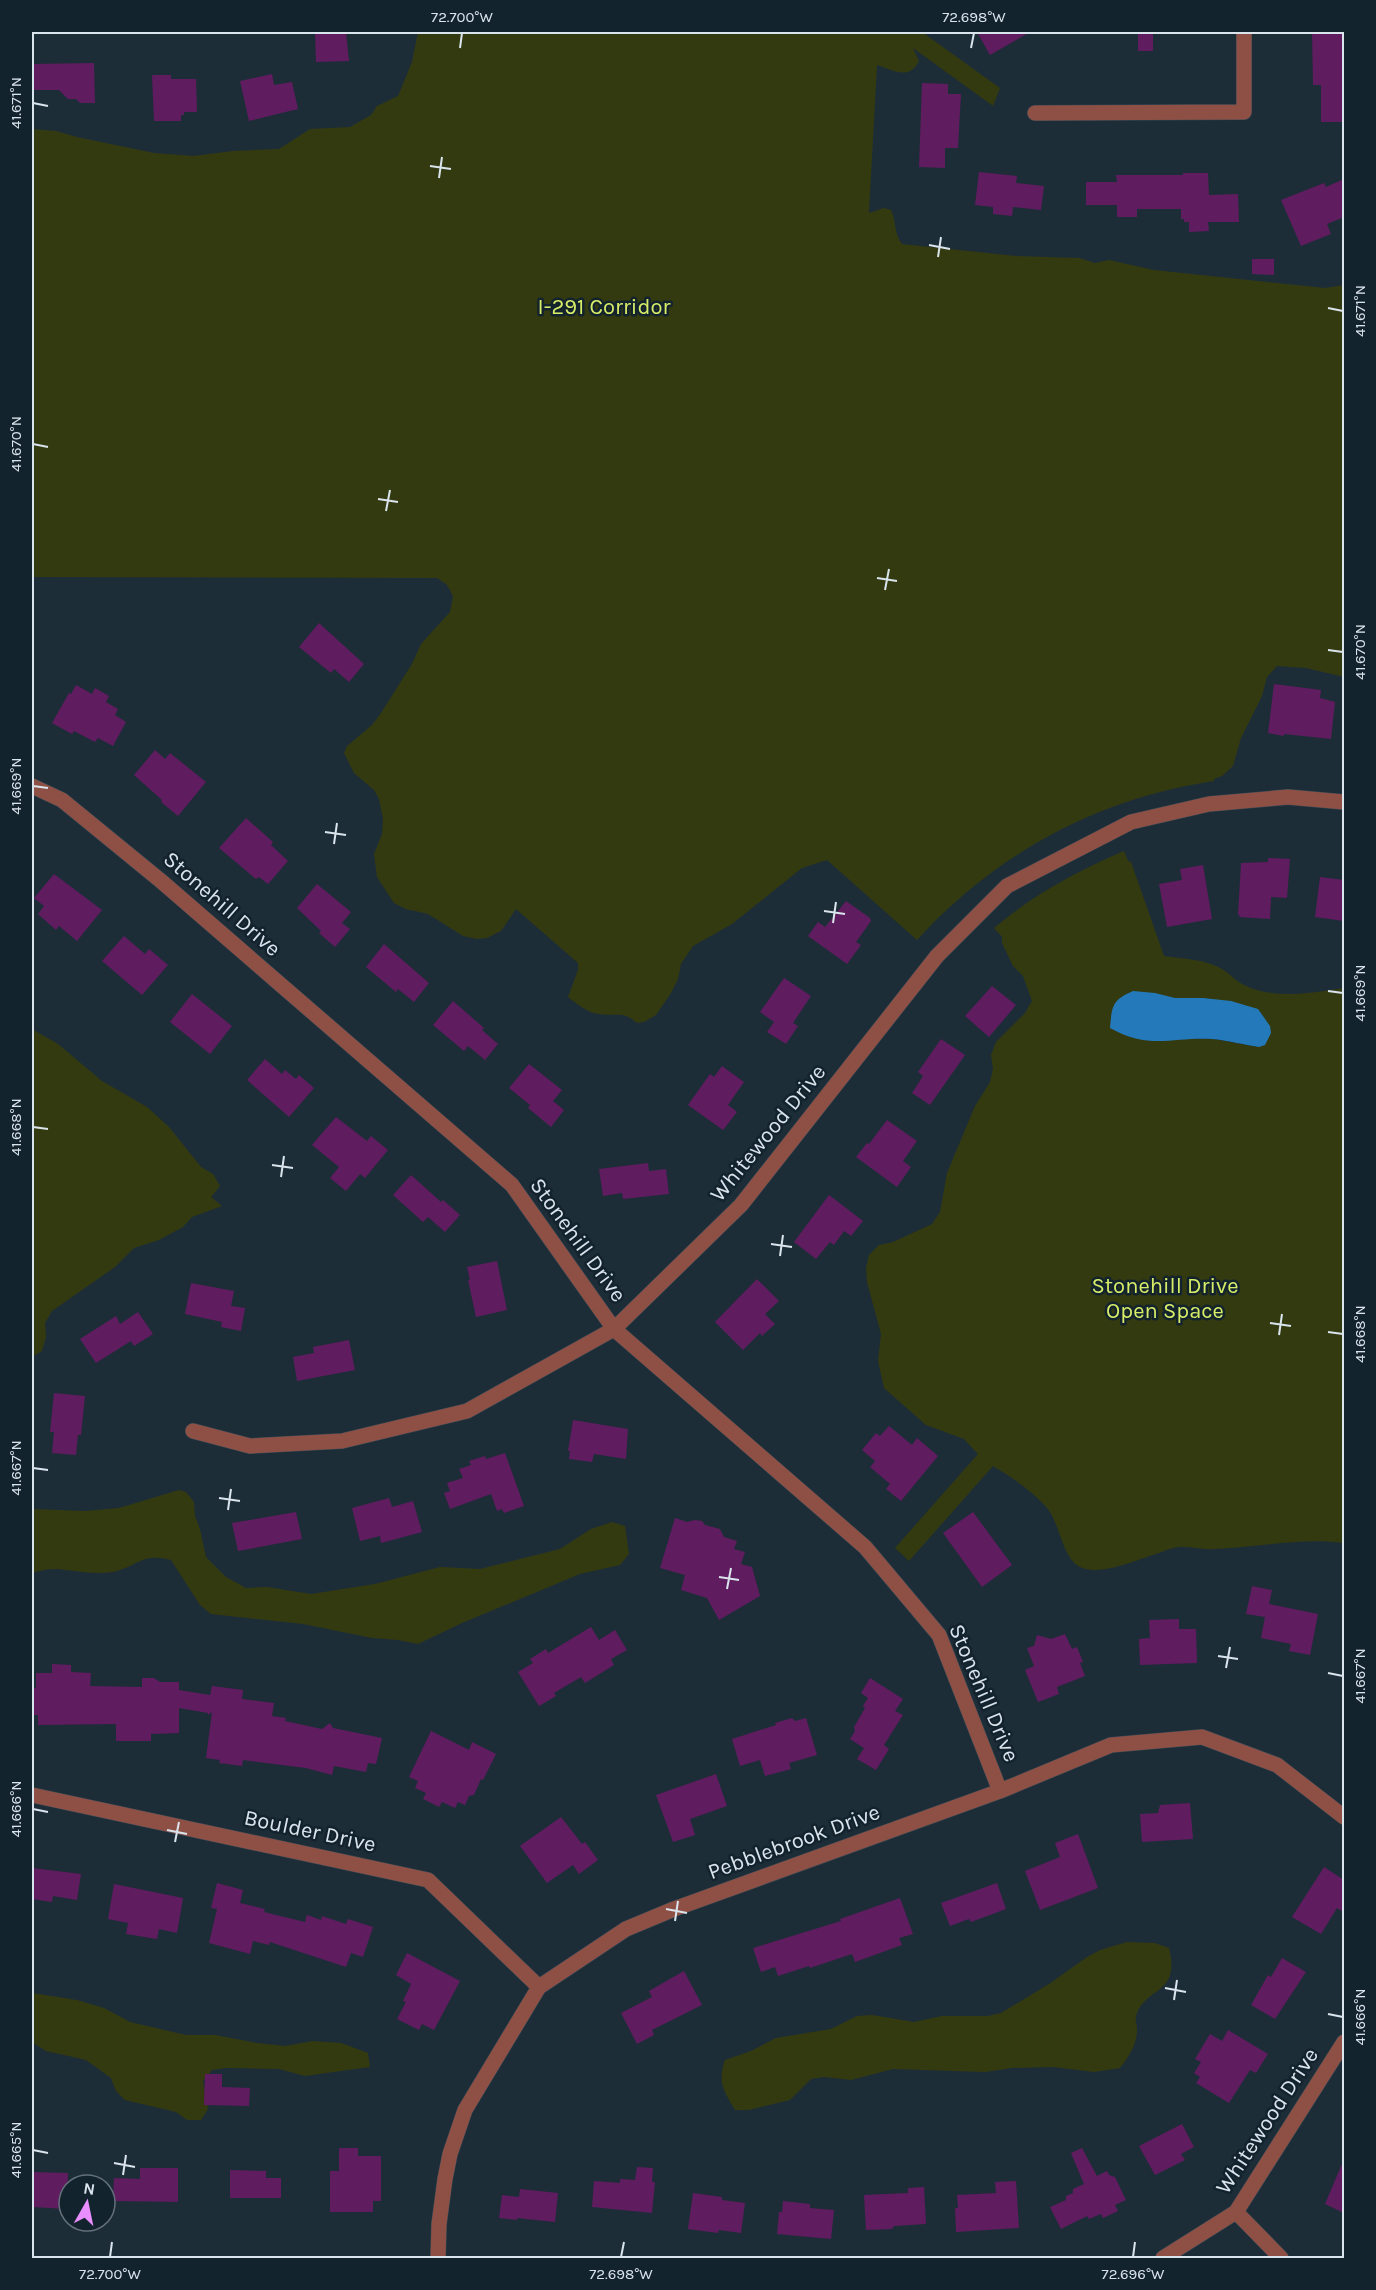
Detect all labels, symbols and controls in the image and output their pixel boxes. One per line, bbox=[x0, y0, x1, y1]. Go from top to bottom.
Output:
text: 72.700°W bbox=[431, 8, 493, 26]
text: 72.698°W bbox=[942, 8, 1006, 26]
text: 41.671°N bbox=[7, 77, 25, 129]
text: 41.671°N bbox=[1351, 285, 1369, 337]
park label: I-291 Corridor bbox=[538, 294, 670, 320]
text: 41.670°N bbox=[7, 416, 25, 472]
text: 41.670°N bbox=[1351, 624, 1369, 680]
text: 41.669°N bbox=[7, 757, 25, 815]
street label: Stonehill Drive bbox=[158, 846, 286, 962]
text: 41.669°N bbox=[1351, 964, 1369, 1022]
street label: Whitewood Drive bbox=[705, 1059, 831, 1207]
text: 41.668°N bbox=[7, 1098, 25, 1156]
street label: Stonehill Drive bbox=[524, 1173, 632, 1307]
park label: Stonehill Drive Open Space bbox=[1092, 1273, 1238, 1324]
text: 41.668°N bbox=[1351, 1305, 1369, 1363]
text: 41.667°N bbox=[7, 1440, 25, 1496]
street label: Stonehill Drive bbox=[943, 1620, 1025, 1766]
text: 41.667°N bbox=[1351, 1648, 1369, 1704]
text: 41.666°N bbox=[7, 1780, 25, 1838]
street label: Pebblebrook Drive bbox=[704, 1799, 884, 1885]
street label: Boulder Drive bbox=[242, 1804, 378, 1858]
text: 41.666°N bbox=[1351, 1988, 1369, 2046]
street label: Whitewood Drive bbox=[1210, 2043, 1324, 2199]
text: 41.665°N bbox=[7, 2121, 25, 2179]
north arrow bbox=[57, 2173, 117, 2233]
text: N bbox=[82, 2178, 96, 2199]
text: 72.700°W bbox=[79, 2265, 141, 2283]
text: 72.698°W bbox=[589, 2265, 653, 2283]
text: 72.696°W bbox=[1102, 2265, 1165, 2283]

